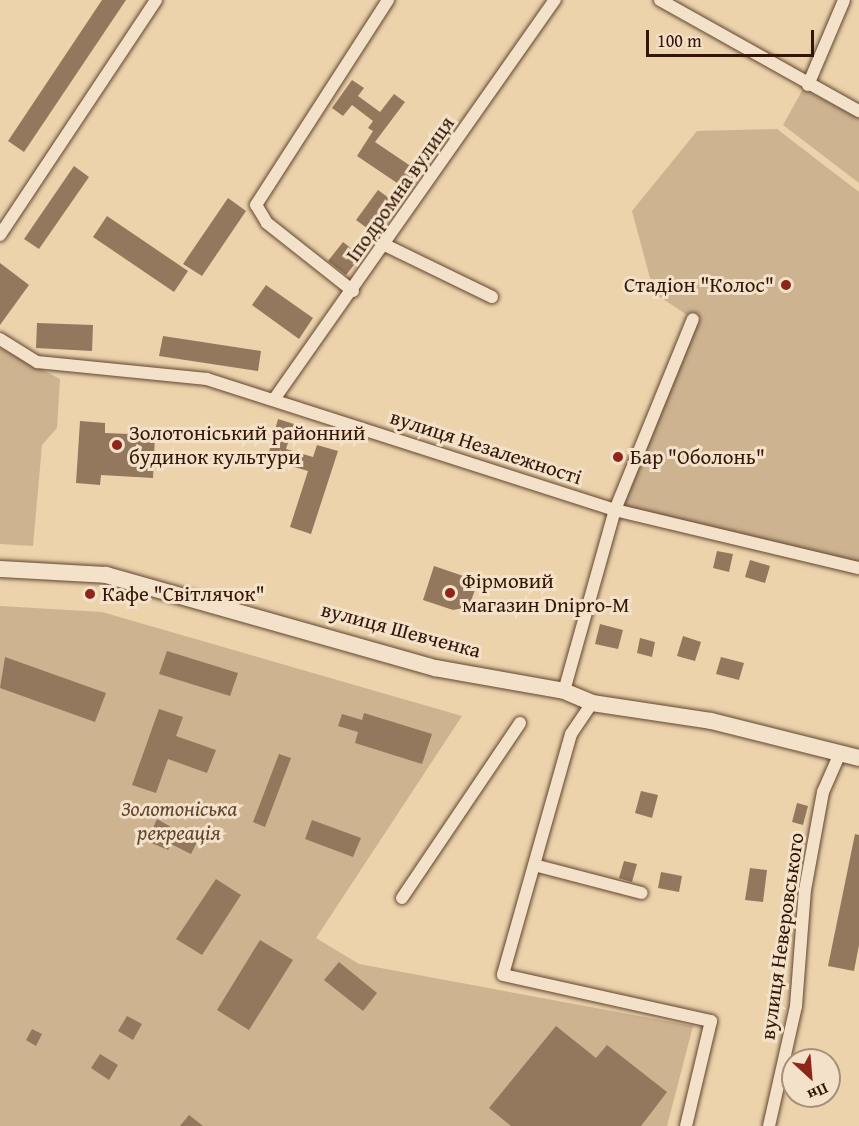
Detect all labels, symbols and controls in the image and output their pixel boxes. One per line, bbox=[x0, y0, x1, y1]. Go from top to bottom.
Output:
scale bar bbox=[649, 18, 817, 56]
text: 100 m bbox=[657, 27, 702, 54]
street label: Іподромна вулиця bbox=[340, 111, 460, 267]
place label: Стадіон "Колос" bbox=[624, 272, 774, 298]
marker: Стадіон "Колос" bbox=[779, 278, 793, 292]
street label: вулиця Незалежності bbox=[387, 404, 585, 490]
place label: Золотоніський районний будинок культури bbox=[129, 420, 365, 470]
marker: Золотоніський районний будинок культури bbox=[110, 438, 124, 452]
place label: Бар "Оболонь" bbox=[630, 444, 765, 470]
marker: Бар "Оболонь" bbox=[611, 450, 625, 464]
place label: Фірмовий магазин Dnipro-M bbox=[462, 568, 630, 618]
place label: Кафе "Світлячок" bbox=[102, 581, 265, 607]
marker: Фірмовий магазин Dnipro-M bbox=[443, 586, 457, 600]
marker: Кафе "Світлячок" bbox=[83, 587, 97, 601]
street label: вулиця Шевченка bbox=[318, 597, 484, 663]
park label: Золотоніська рекреація bbox=[121, 796, 237, 846]
street label: вулиця Неверовського bbox=[755, 831, 809, 1041]
north arrow bbox=[781, 1048, 841, 1108]
text: Пн bbox=[804, 1077, 833, 1108]

